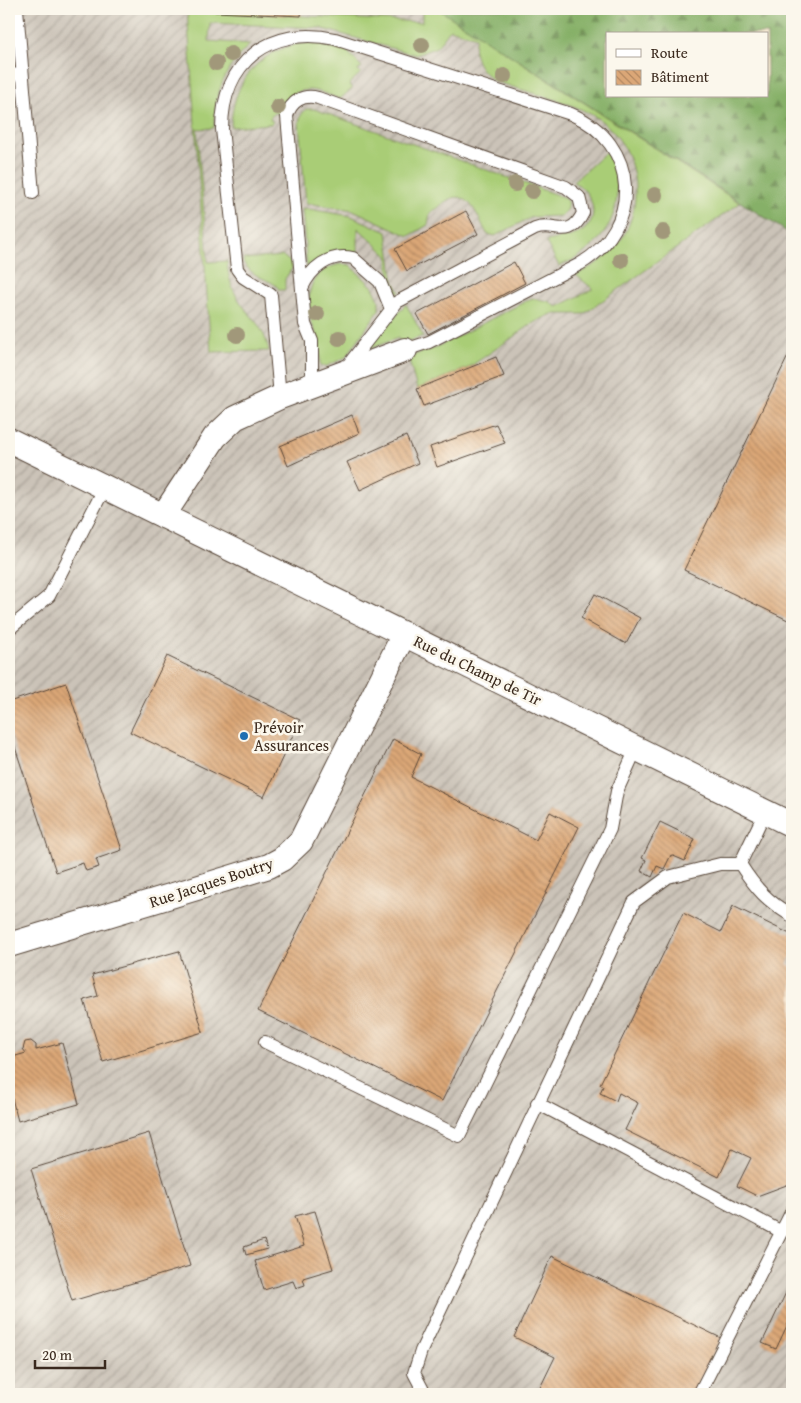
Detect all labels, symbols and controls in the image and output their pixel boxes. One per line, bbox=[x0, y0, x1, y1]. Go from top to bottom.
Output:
legend bbox=[606, 32, 768, 98]
text: Route bbox=[651, 42, 688, 63]
text: Bâtiment bbox=[651, 66, 710, 87]
street label: Rue du Champ de Tir bbox=[410, 629, 546, 712]
place label: Prévoir Assurances bbox=[254, 715, 329, 757]
marker: Prévoir Assurances bbox=[238, 730, 250, 742]
street label: Rue Jacques Boutry bbox=[146, 851, 276, 913]
scale bar bbox=[35, 1338, 105, 1370]
text: 20 m bbox=[42, 1344, 73, 1365]

